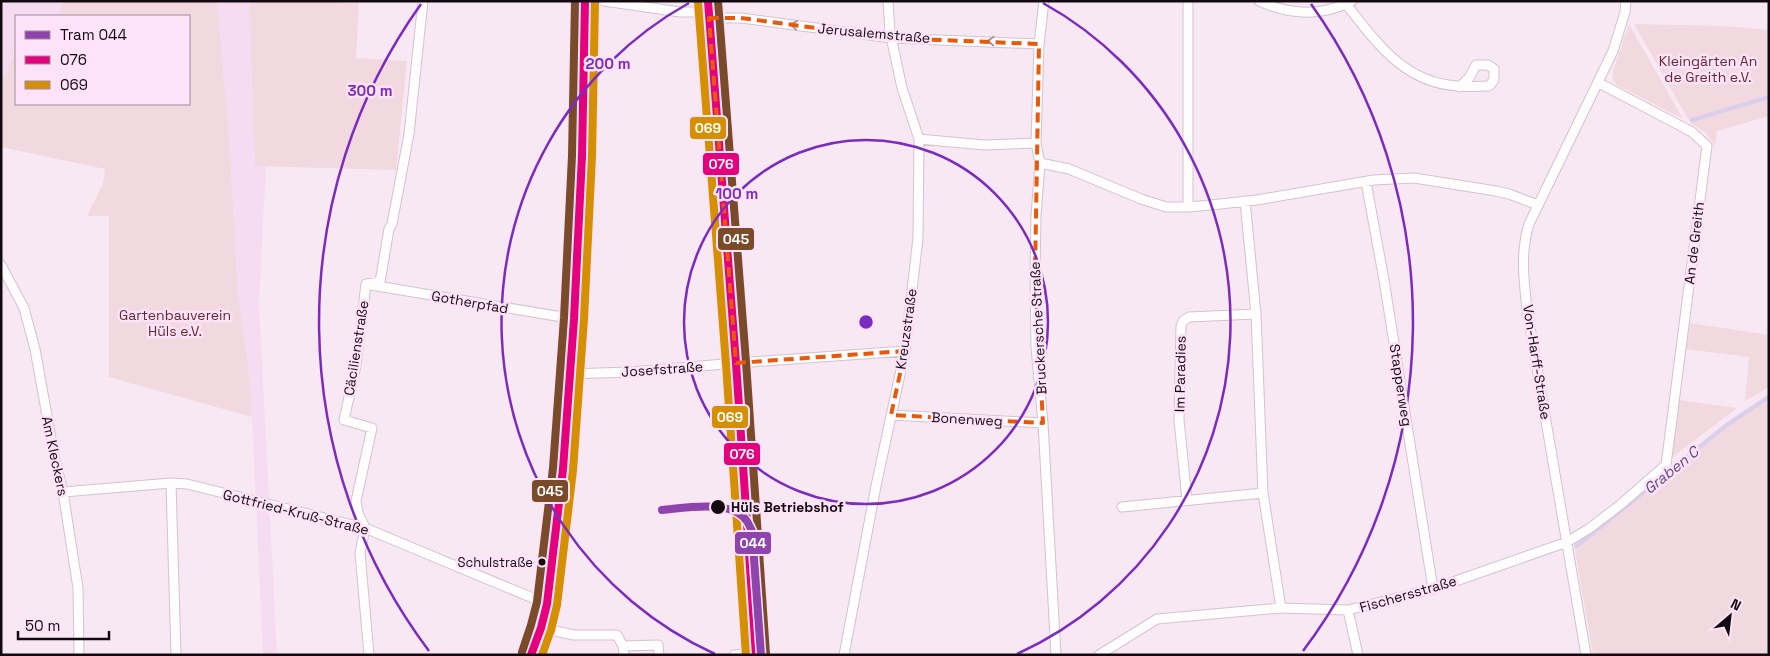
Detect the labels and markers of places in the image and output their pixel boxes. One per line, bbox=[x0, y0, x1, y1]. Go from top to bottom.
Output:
centre of rings bbox=[857, 313, 875, 331]
marker: Hüls Betriebshof bbox=[709, 498, 727, 516]
place label: Hüls Betriebshof bbox=[731, 498, 844, 516]
place label: Schulstraße bbox=[458, 554, 533, 571]
marker: Schulstraße bbox=[537, 557, 547, 567]

